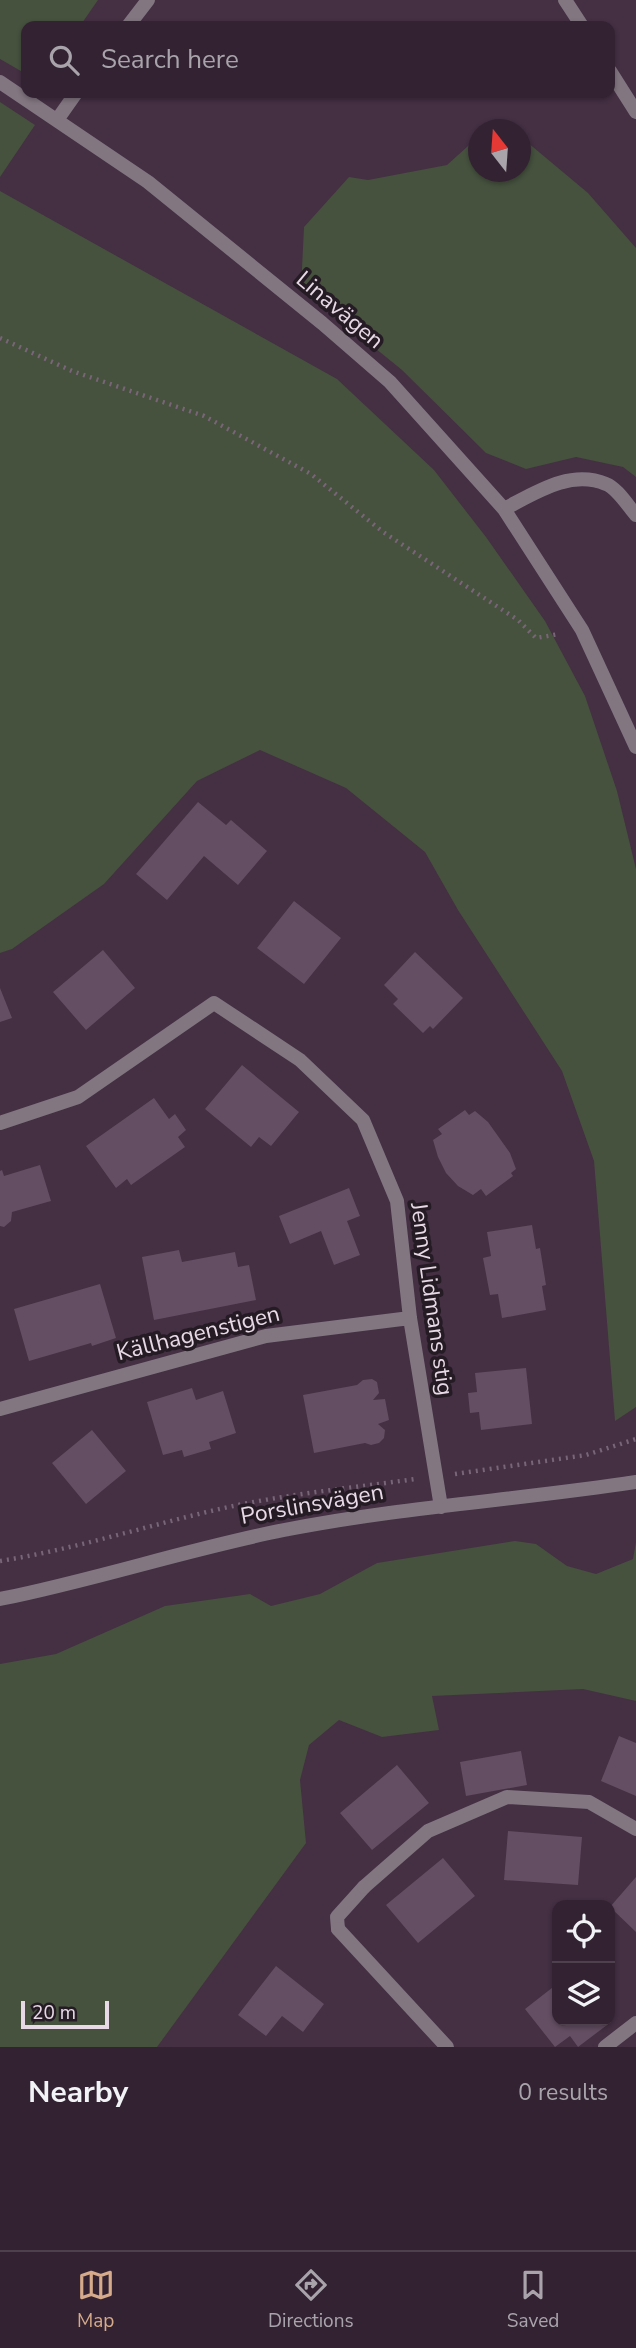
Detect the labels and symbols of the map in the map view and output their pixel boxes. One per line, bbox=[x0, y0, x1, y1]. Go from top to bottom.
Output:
north arrow bbox=[468, 119, 531, 182]
street label: Linavägen bbox=[290, 264, 390, 356]
street label: Jenny Lidmans stig bbox=[403, 1200, 461, 1397]
street label: Källhagenstigen bbox=[113, 1298, 283, 1368]
street label: Porslinsvägen bbox=[238, 1476, 386, 1532]
scale bar bbox=[21, 1998, 108, 2030]

